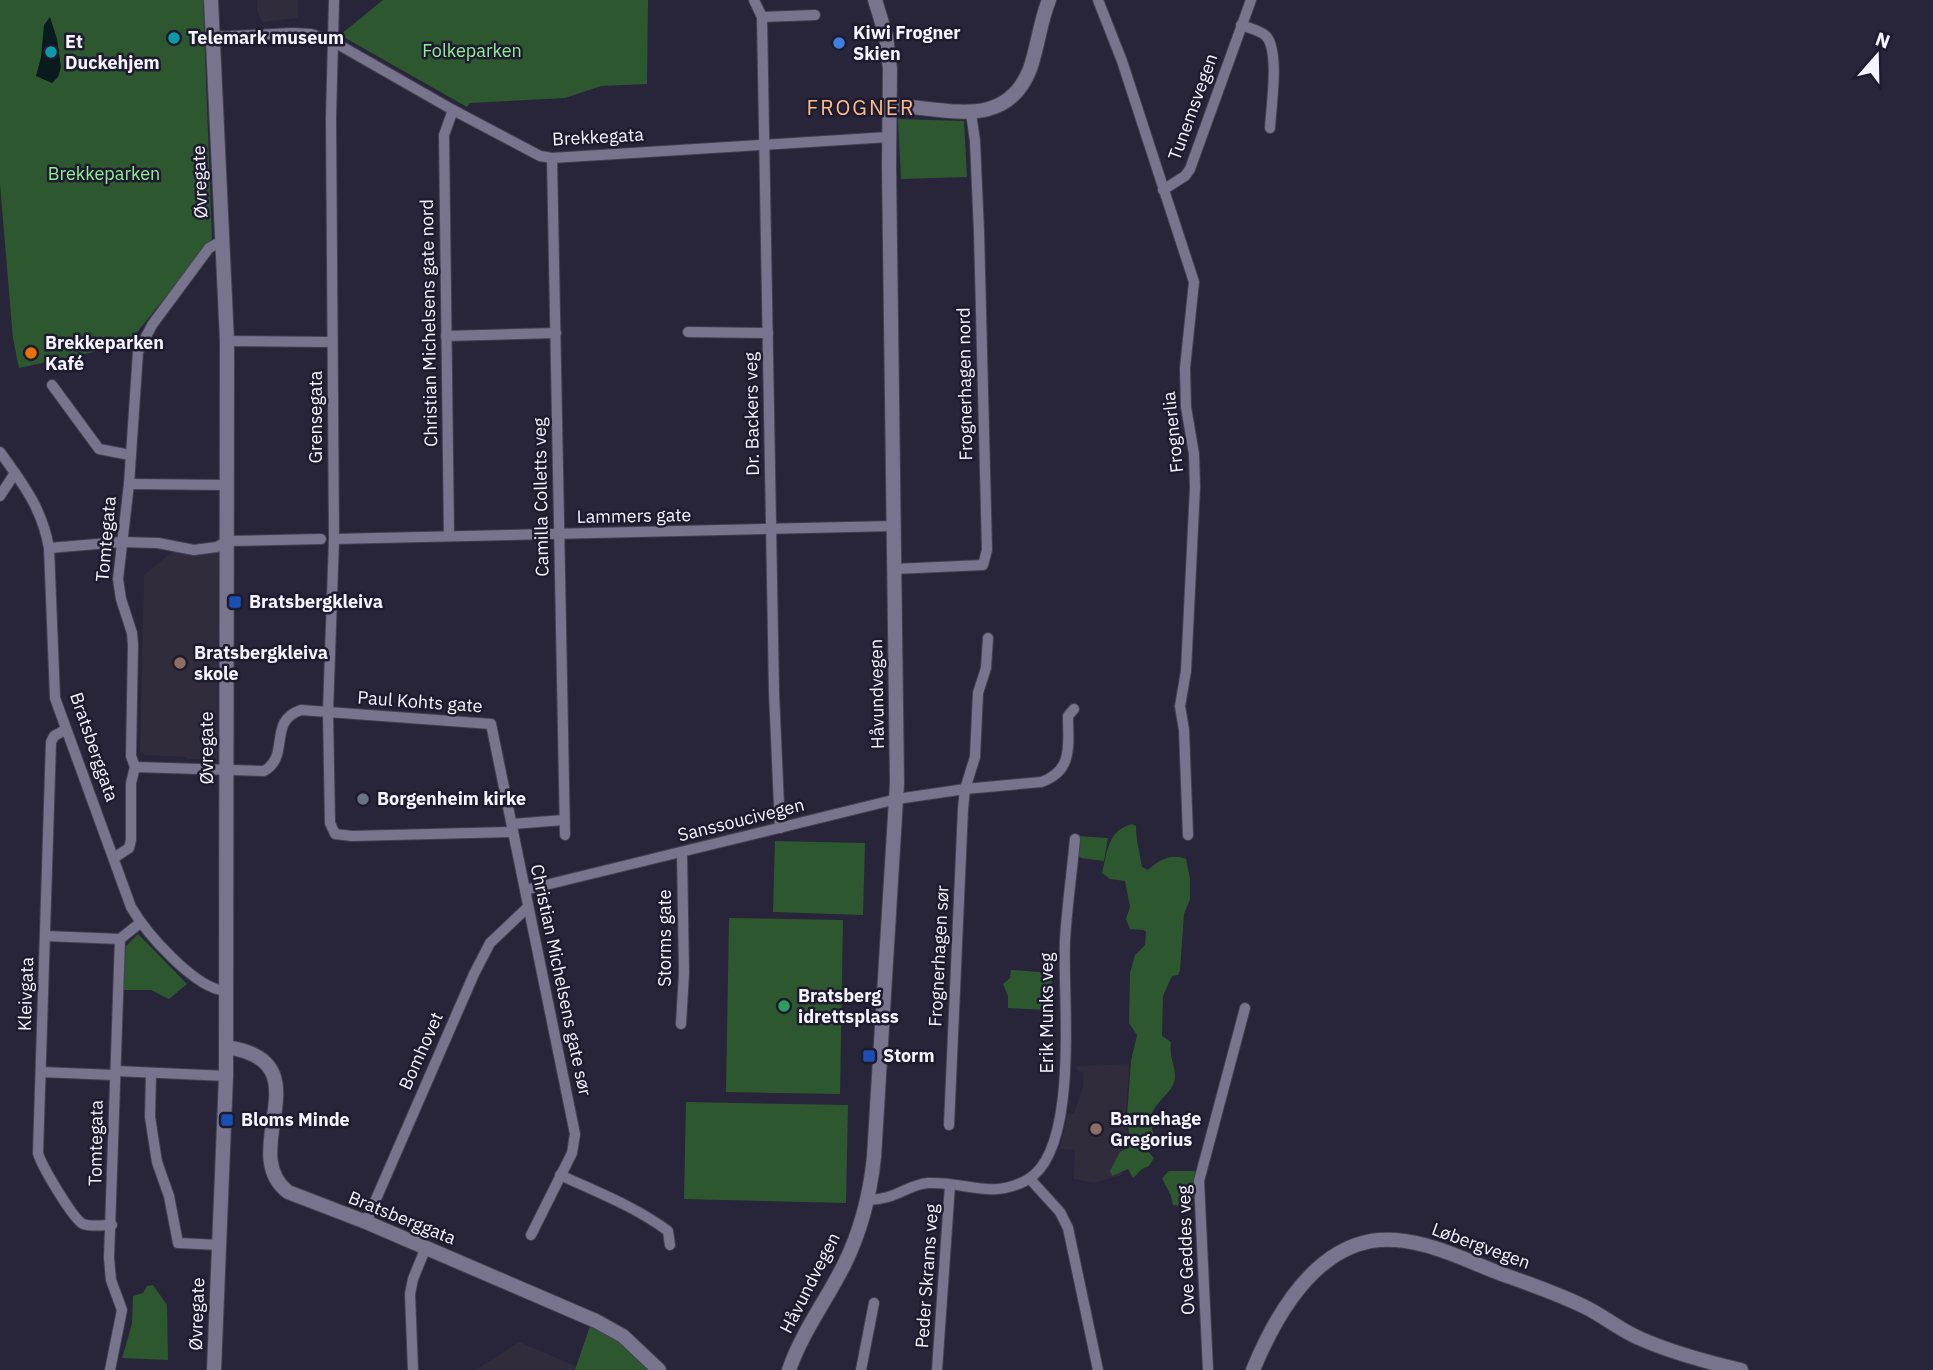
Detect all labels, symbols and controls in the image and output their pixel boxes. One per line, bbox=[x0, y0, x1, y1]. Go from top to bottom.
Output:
place label: Kiwi Frogner Skien bbox=[853, 21, 961, 65]
north arrow bbox=[1842, 21, 1912, 91]
place label: Telemark museum bbox=[188, 26, 344, 49]
text: N bbox=[1872, 26, 1893, 54]
place label: Et Duckehjem bbox=[65, 30, 160, 74]
marker: Telemark museum bbox=[166, 30, 182, 46]
marker: Kiwi Frogner Skien bbox=[831, 35, 847, 51]
park label: Folkeparken bbox=[422, 39, 522, 62]
marker: Et Duckehjem bbox=[43, 44, 59, 60]
street label: Tunemsvegen bbox=[1163, 50, 1223, 163]
district label: FROGNER bbox=[807, 93, 915, 121]
street label: Brekkegata bbox=[552, 123, 645, 150]
street label: Øvregate bbox=[187, 145, 212, 219]
park label: Brekkeparken bbox=[48, 162, 160, 185]
street label: Christian Michelsens gate nord bbox=[415, 199, 442, 447]
street label: Frognerhagen nord bbox=[952, 307, 977, 461]
place label: Brekkeparken Kafé bbox=[45, 331, 164, 375]
marker: Brekkeparken Kafé bbox=[23, 345, 39, 361]
street label: Dr. Backers veg bbox=[739, 352, 764, 476]
street label: Grensegata bbox=[304, 370, 327, 463]
street label: Frognerlia bbox=[1157, 390, 1188, 474]
street label: Camilla Colletts veg bbox=[528, 417, 553, 577]
street label: Tomtegata bbox=[90, 495, 121, 583]
street label: Lammers gate bbox=[576, 503, 692, 528]
place label: Bratsbergkleiva bbox=[249, 590, 383, 613]
marker: Bratsbergkleiva bbox=[227, 594, 243, 610]
street label: Håvundvegen bbox=[864, 639, 889, 749]
place label: Bratsbergkleiva skole bbox=[194, 641, 328, 685]
marker: Bratsbergkleiva skole bbox=[172, 655, 188, 671]
street label: Paul Kohts gate bbox=[357, 686, 484, 717]
street label: Bratsberggata bbox=[65, 689, 124, 805]
street label: Øvregate bbox=[195, 711, 218, 785]
place label: Borgenheim kirke bbox=[377, 787, 526, 810]
marker: Borgenheim kirke bbox=[355, 791, 371, 807]
street label: Sanssoucivegen bbox=[675, 793, 807, 846]
street label: Christian Michelsens gate sør bbox=[526, 862, 597, 1098]
street label: Frognerhagen sør bbox=[923, 884, 954, 1027]
street label: Storms gate bbox=[653, 889, 676, 987]
street label: Erik Munks veg bbox=[1035, 952, 1058, 1073]
street label: Kleivgata bbox=[13, 956, 38, 1032]
place label: Bratsberg idrettsplass bbox=[798, 984, 899, 1028]
marker: Bratsberg idrettsplass bbox=[776, 998, 792, 1014]
street label: Bomhovet bbox=[393, 1008, 448, 1093]
place label: Storm bbox=[883, 1044, 934, 1067]
marker: Storm bbox=[861, 1048, 877, 1064]
street label: Tomtegata bbox=[83, 1099, 108, 1186]
place label: Barnehage Gregorius bbox=[1110, 1107, 1201, 1151]
place label: Bloms Minde bbox=[241, 1108, 350, 1131]
marker: Bloms Minde bbox=[219, 1112, 235, 1128]
marker: Barnehage Gregorius bbox=[1088, 1121, 1104, 1137]
street label: Ove Geddes veg bbox=[1172, 1184, 1199, 1315]
street label: Bratsberggata bbox=[345, 1186, 460, 1250]
street label: Peder Skrams veg bbox=[910, 1203, 943, 1349]
street label: Løbergvegen bbox=[1429, 1217, 1534, 1274]
street label: Håvundvegen bbox=[774, 1229, 845, 1337]
street label: Øvregate bbox=[184, 1277, 209, 1351]

